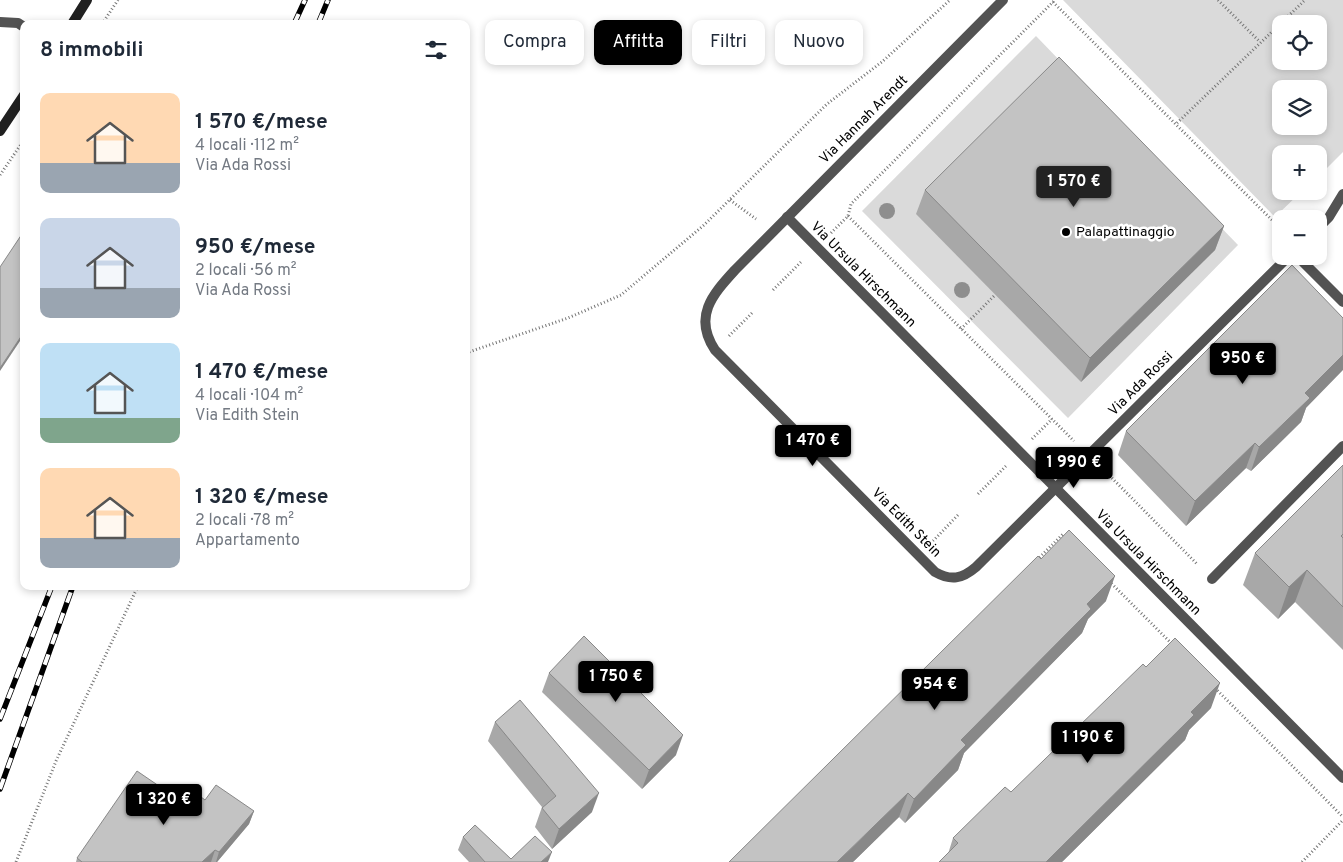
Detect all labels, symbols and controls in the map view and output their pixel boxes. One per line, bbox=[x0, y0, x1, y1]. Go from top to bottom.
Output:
map controls bbox=[1272, 15, 1327, 265]
button: locate bbox=[1272, 15, 1327, 70]
chip: Compra bbox=[485, 20, 584, 65]
chip: Affitta bbox=[594, 20, 682, 65]
chip: Filtri bbox=[692, 20, 765, 65]
chip: Nuovo bbox=[775, 20, 863, 65]
icon: filters bbox=[422, 36, 450, 64]
text: 8 immobili bbox=[40, 37, 143, 64]
street label: Via Hannah Arendt bbox=[816, 72, 912, 168]
button: layers bbox=[1272, 80, 1327, 135]
text: 1 570 €/mese bbox=[195, 109, 328, 136]
icon: home bbox=[80, 113, 140, 173]
text: 4 locali · 112 m² bbox=[195, 136, 299, 156]
button: + bbox=[1272, 145, 1327, 200]
text: Via Ada Rossi bbox=[195, 156, 291, 176]
pin: 1 570 € bbox=[1028, 166, 1120, 208]
text: 1 570 € bbox=[1047, 172, 1101, 192]
button: − bbox=[1272, 210, 1327, 265]
street label: Via Ursula Hirschmann bbox=[807, 219, 919, 331]
place label: Palapattinaggio bbox=[1076, 224, 1175, 241]
marker: Palapattinaggio bbox=[1060, 226, 1072, 238]
text: 950 €/mese bbox=[195, 234, 316, 261]
icon: home bbox=[80, 238, 140, 298]
text: 2 locali · 56 m² bbox=[195, 261, 297, 281]
text: Via Ada Rossi bbox=[195, 281, 291, 301]
pin: 950 € bbox=[1208, 342, 1278, 385]
street label: Via Ada Rossi bbox=[1105, 348, 1177, 420]
text: 950 € bbox=[1221, 349, 1265, 369]
text: 1 470 €/mese bbox=[195, 359, 328, 386]
icon: home bbox=[80, 363, 140, 423]
text: 4 locali · 104 m² bbox=[195, 386, 303, 406]
text: Via Edith Stein bbox=[195, 406, 299, 426]
pin: 1 470 € bbox=[767, 424, 859, 467]
text: 1 470 € bbox=[786, 431, 840, 451]
pin: 1 990 € bbox=[1028, 446, 1120, 489]
text: 1 990 € bbox=[1047, 453, 1101, 473]
text: 1 320 €/mese bbox=[195, 484, 329, 511]
street label: Via Edith Stein bbox=[868, 485, 944, 561]
icon: home bbox=[80, 488, 140, 548]
street label: Via Ursula Hirschmann bbox=[1092, 507, 1204, 619]
text: 2 locali · 78 m² bbox=[195, 511, 294, 531]
text: Appartamento bbox=[195, 531, 300, 551]
pin: 1 750 € bbox=[570, 660, 662, 703]
text: 1 750 € bbox=[589, 667, 643, 687]
pin: 954 € bbox=[900, 668, 970, 711]
text: 954 € bbox=[913, 675, 957, 695]
pin: 1 190 € bbox=[1042, 722, 1134, 764]
text: 1 190 € bbox=[1062, 728, 1114, 748]
pin: 1 320 € bbox=[118, 784, 210, 826]
text: 1 320 € bbox=[137, 790, 191, 810]

